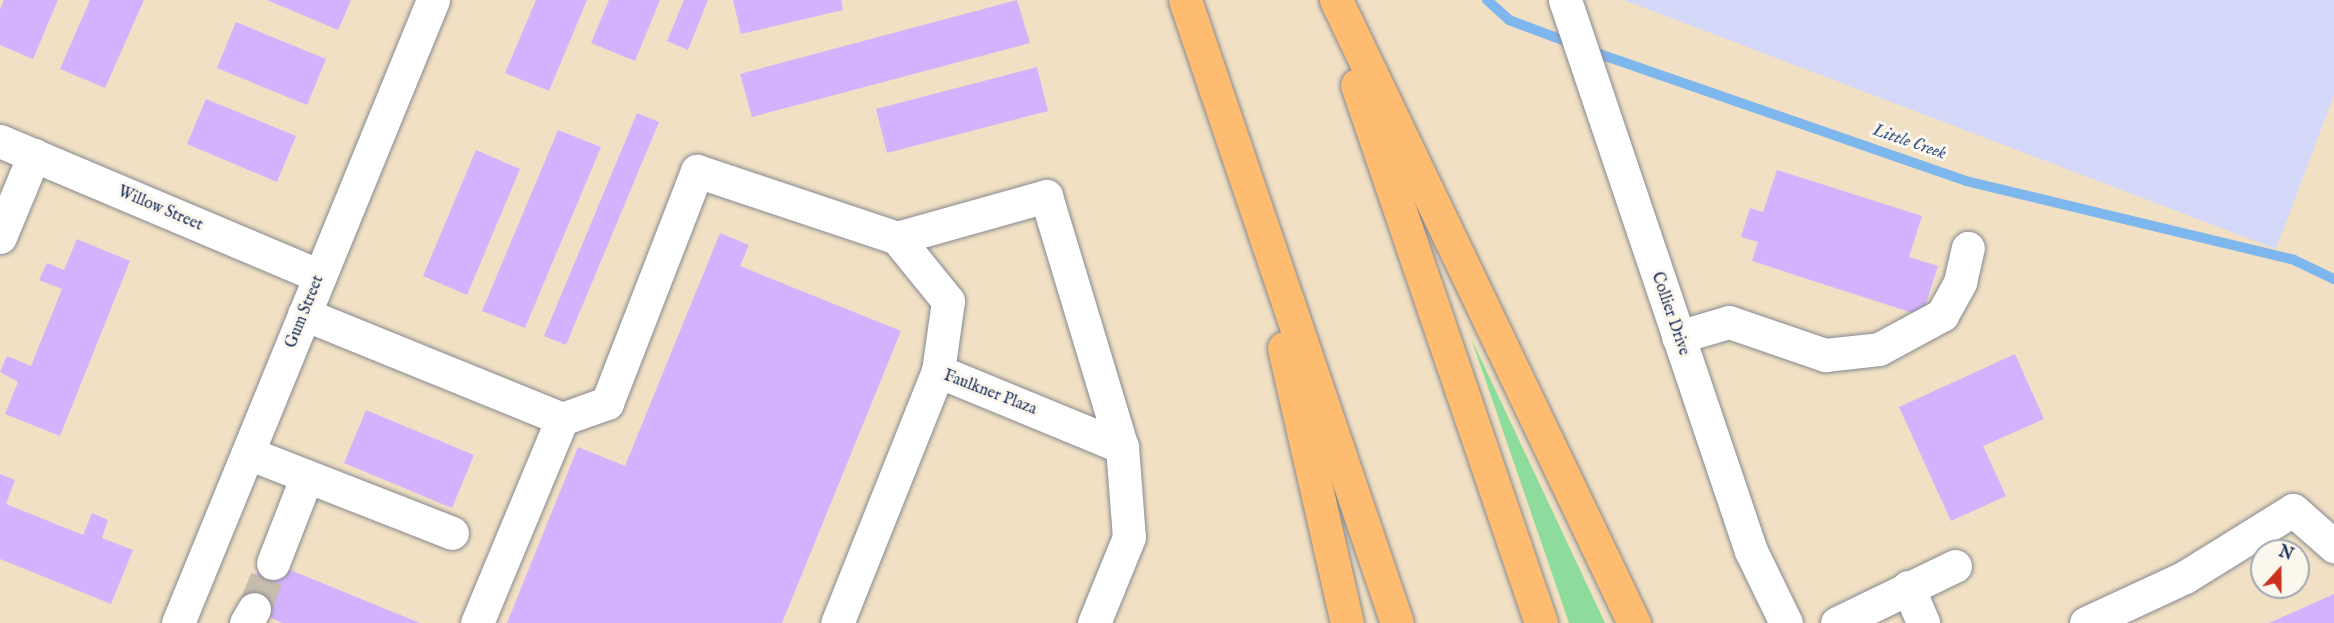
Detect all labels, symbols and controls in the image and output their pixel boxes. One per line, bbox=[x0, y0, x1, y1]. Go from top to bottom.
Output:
water label: Little Creek bbox=[1869, 120, 1949, 166]
street label: Willow Street bbox=[115, 182, 205, 236]
street label: Collier Drive bbox=[1647, 270, 1693, 358]
street label: Gum Street bbox=[282, 273, 328, 351]
street label: Faulkner Plaza bbox=[941, 366, 1039, 420]
north arrow bbox=[2250, 539, 2310, 599]
text: N bbox=[2276, 542, 2296, 566]

